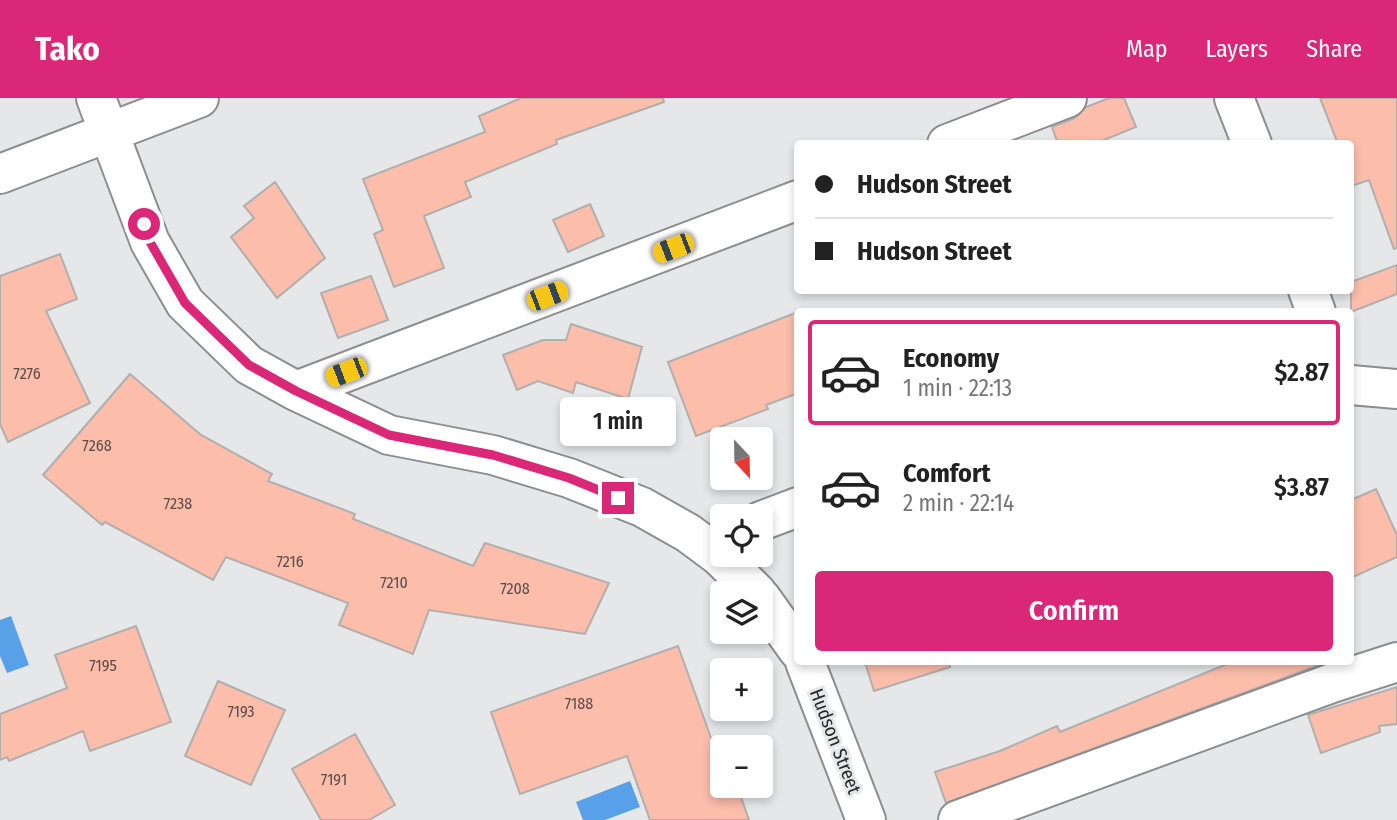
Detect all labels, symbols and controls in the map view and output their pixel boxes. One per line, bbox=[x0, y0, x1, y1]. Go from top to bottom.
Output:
text: Tako bbox=[35, 29, 100, 69]
text: Map bbox=[1126, 35, 1168, 63]
text: Layers bbox=[1206, 35, 1268, 63]
text: Share bbox=[1306, 35, 1362, 63]
text: Hudson Street bbox=[857, 169, 1012, 200]
route start bbox=[128, 208, 160, 240]
car bbox=[650, 231, 697, 265]
text: Hudson Street bbox=[857, 236, 1012, 267]
car bbox=[524, 279, 571, 313]
icon: car bbox=[819, 341, 882, 404]
text: Economy bbox=[903, 343, 999, 374]
car bbox=[323, 355, 370, 389]
text: $2.87 bbox=[1274, 357, 1329, 388]
house number: 7276 bbox=[13, 364, 41, 383]
text: 1 min · 22:13 bbox=[903, 374, 1012, 402]
callout: 1 min bbox=[560, 396, 676, 446]
text: 1 min bbox=[593, 407, 643, 435]
north arrow bbox=[710, 427, 774, 490]
map controls bbox=[710, 427, 773, 798]
house number: 7268 bbox=[82, 436, 112, 455]
icon: car bbox=[819, 456, 882, 519]
text: Comfort bbox=[903, 458, 991, 489]
text: $3.87 bbox=[1274, 472, 1329, 503]
route end bbox=[602, 482, 634, 514]
text: 2 min · 22:14 bbox=[903, 489, 1014, 517]
house number: 7238 bbox=[164, 494, 192, 513]
button: locate bbox=[710, 504, 773, 567]
house number: 7216 bbox=[276, 552, 304, 571]
button: Confirm bbox=[815, 571, 1333, 651]
house number: 7210 bbox=[380, 573, 408, 592]
house number: 7208 bbox=[500, 579, 530, 598]
button: layers bbox=[710, 581, 773, 644]
house number: 7195 bbox=[89, 656, 117, 675]
button: + bbox=[710, 658, 773, 721]
street label: Hudson Street bbox=[805, 685, 866, 798]
house number: 7188 bbox=[565, 694, 593, 713]
house number: 7193 bbox=[227, 702, 255, 721]
button: − bbox=[710, 735, 773, 798]
house number: 7191 bbox=[321, 770, 347, 789]

